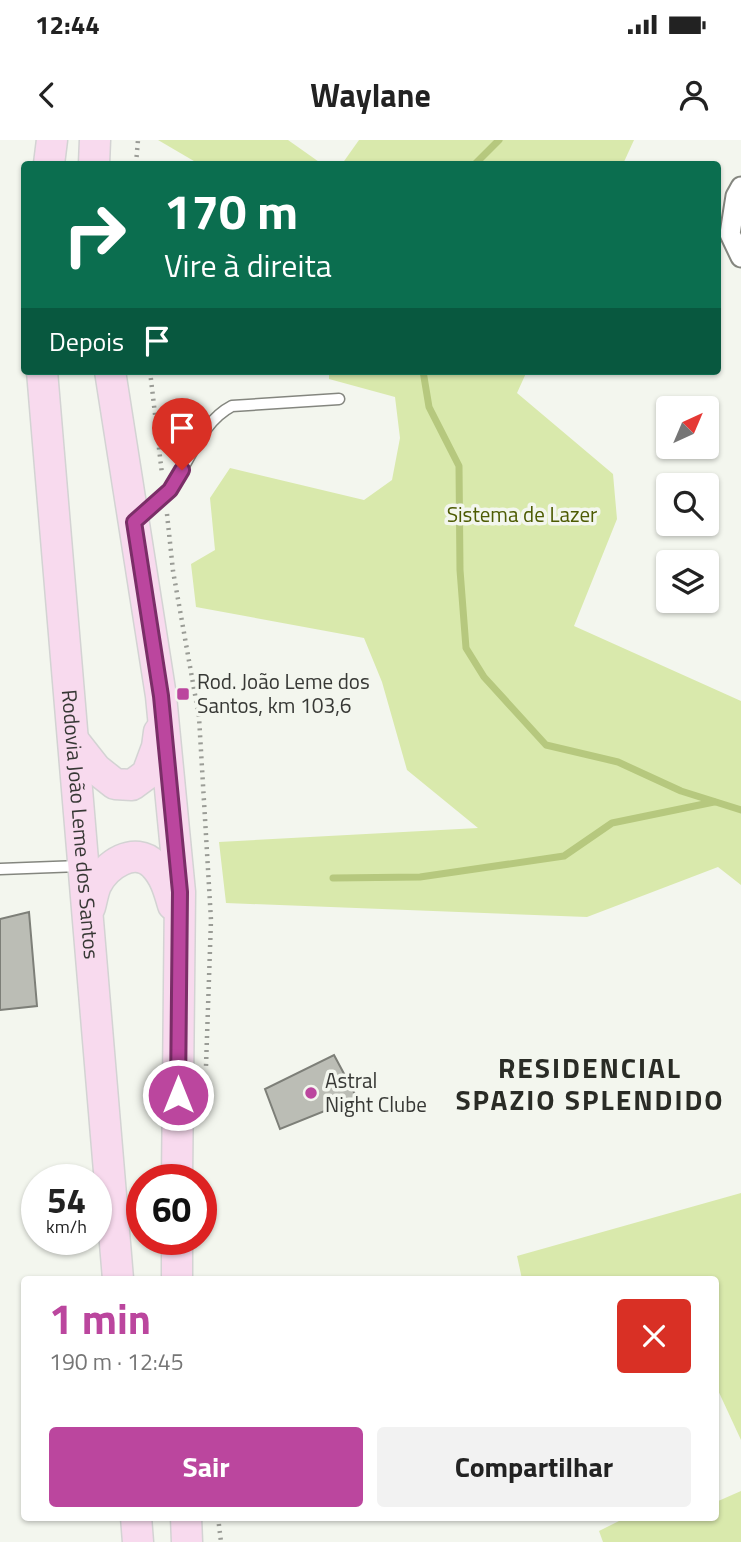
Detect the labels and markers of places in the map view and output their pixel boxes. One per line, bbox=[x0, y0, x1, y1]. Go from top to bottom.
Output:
pin bbox=[152, 398, 212, 470]
place label: Rod. João Leme dos Santos, km 103,6 bbox=[197, 665, 370, 721]
marker: Rod. João Leme dos Santos, km 103,6 bbox=[175, 686, 191, 702]
place label: Astral Night Clube bbox=[325, 1064, 427, 1120]
marker: Astral Night Clube bbox=[303, 1085, 319, 1101]

